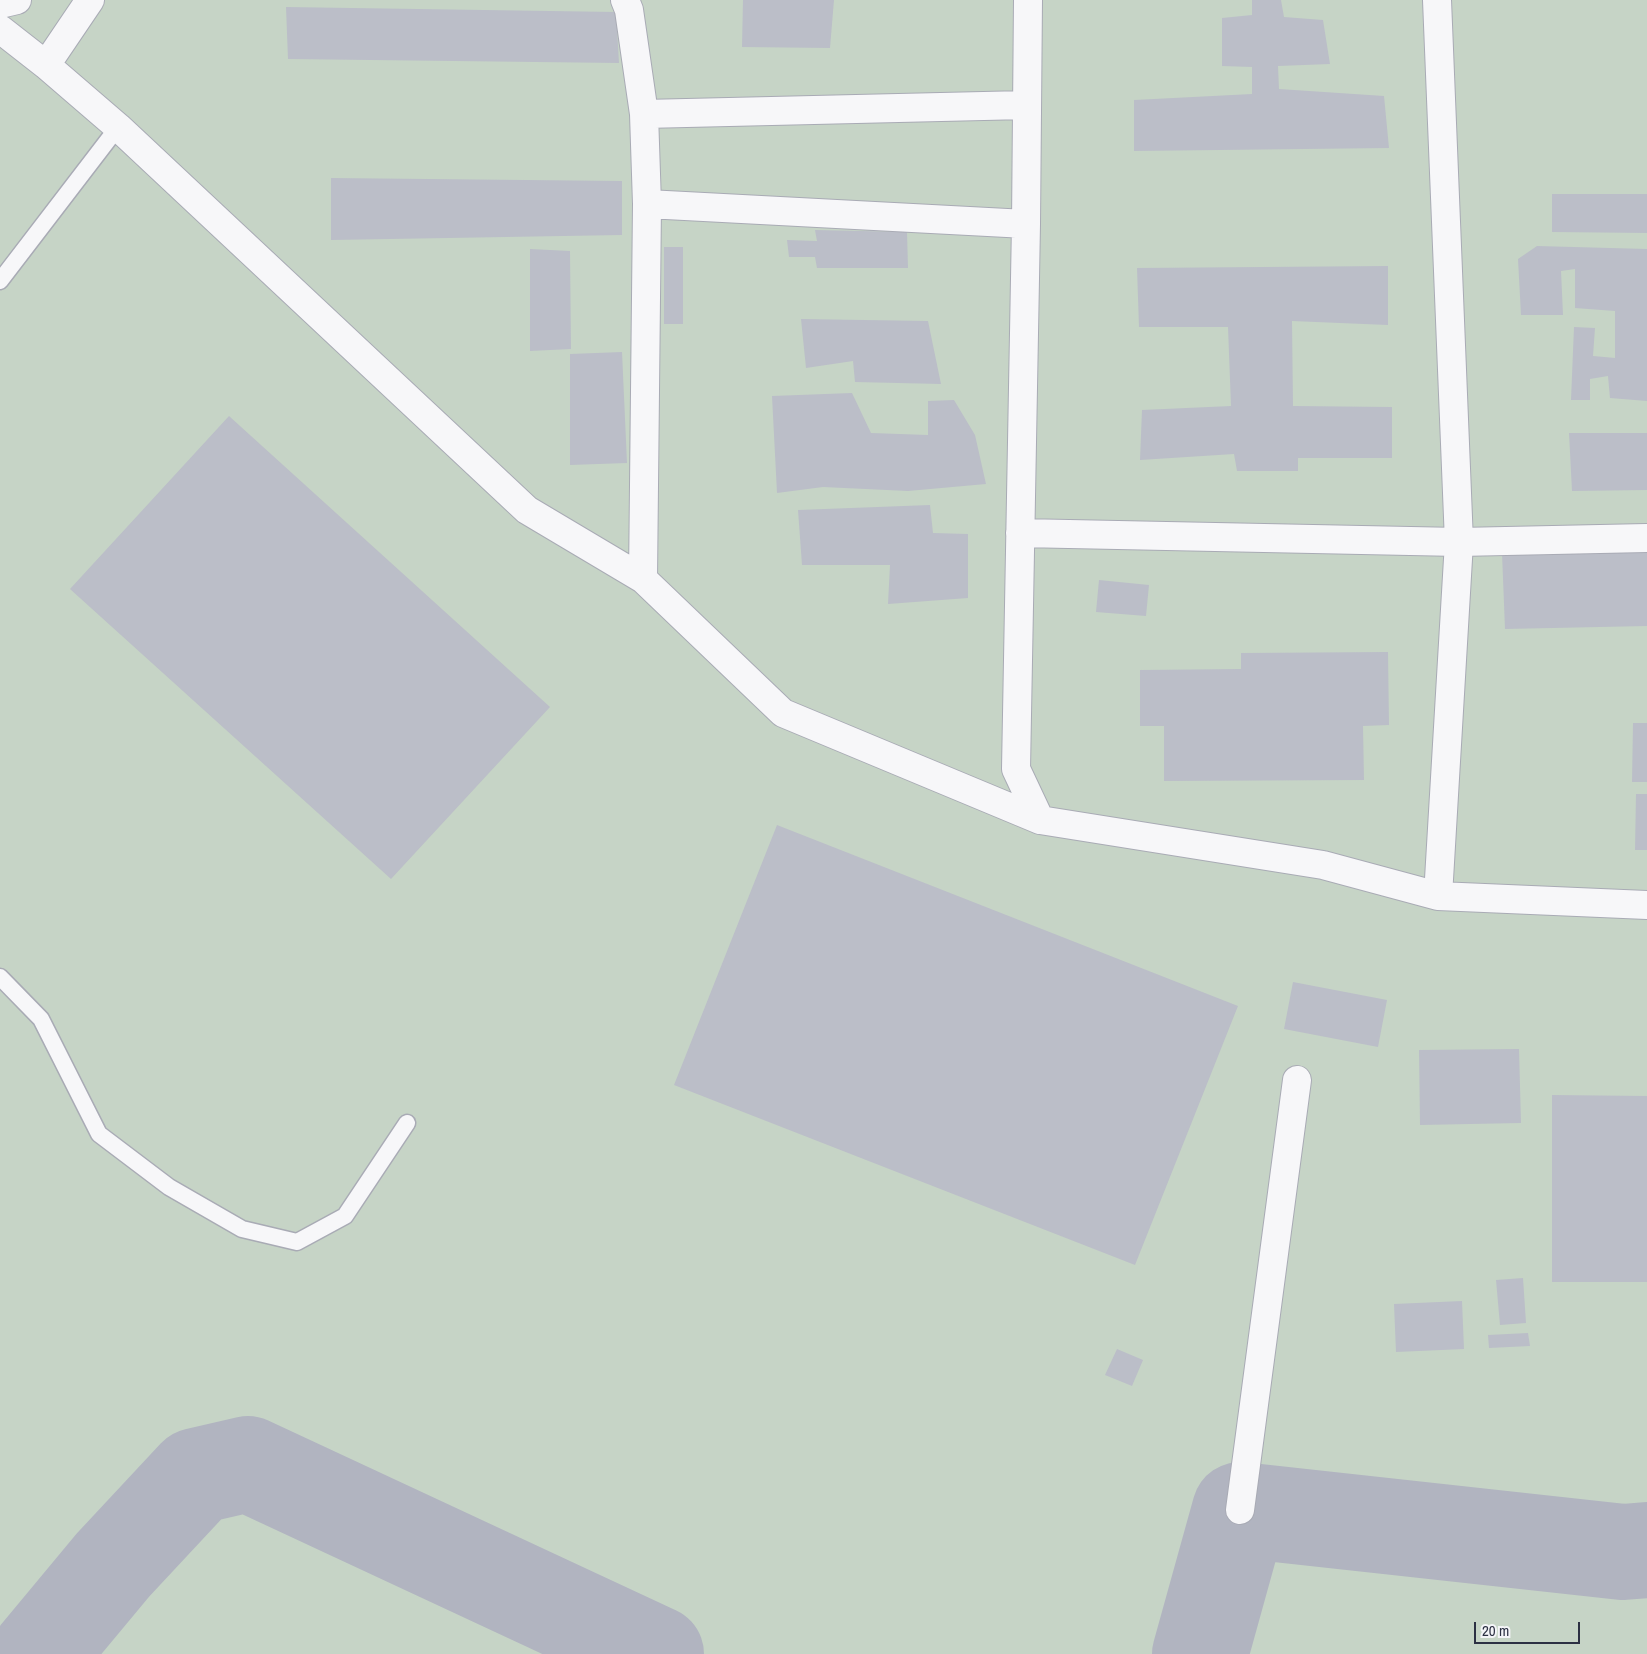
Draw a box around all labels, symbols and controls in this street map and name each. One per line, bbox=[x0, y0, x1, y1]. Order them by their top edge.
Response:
scale bar bbox=[1477, 1612, 1583, 1644]
text: 20 m bbox=[1482, 1620, 1509, 1641]

